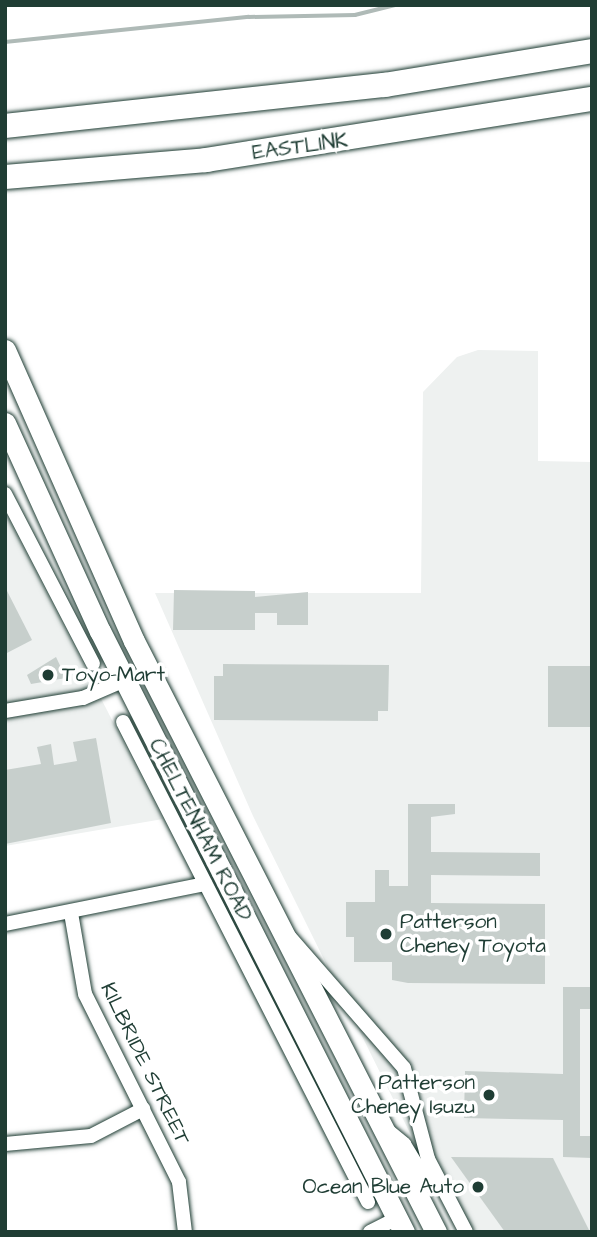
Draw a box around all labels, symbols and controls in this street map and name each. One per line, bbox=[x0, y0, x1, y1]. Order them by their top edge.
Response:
street label: EASTLINK bbox=[251, 128, 349, 166]
place label: Toyo-Mart bbox=[62, 662, 165, 688]
marker: Toyo-Mart bbox=[40, 667, 56, 683]
street label: CHELTENHAM ROAD bbox=[143, 735, 257, 925]
place label: Patterson Cheney Toyota bbox=[400, 909, 546, 959]
marker: Patterson Cheney Toyota bbox=[378, 926, 394, 942]
street label: KILBRIDE STREET bbox=[95, 979, 195, 1149]
place label: Patterson Cheney Isuzu bbox=[351, 1070, 475, 1120]
marker: Patterson Cheney Isuzu bbox=[481, 1087, 497, 1103]
place label: Ocean Blue Auto bbox=[303, 1174, 464, 1200]
marker: Ocean Blue Auto bbox=[470, 1179, 486, 1195]

